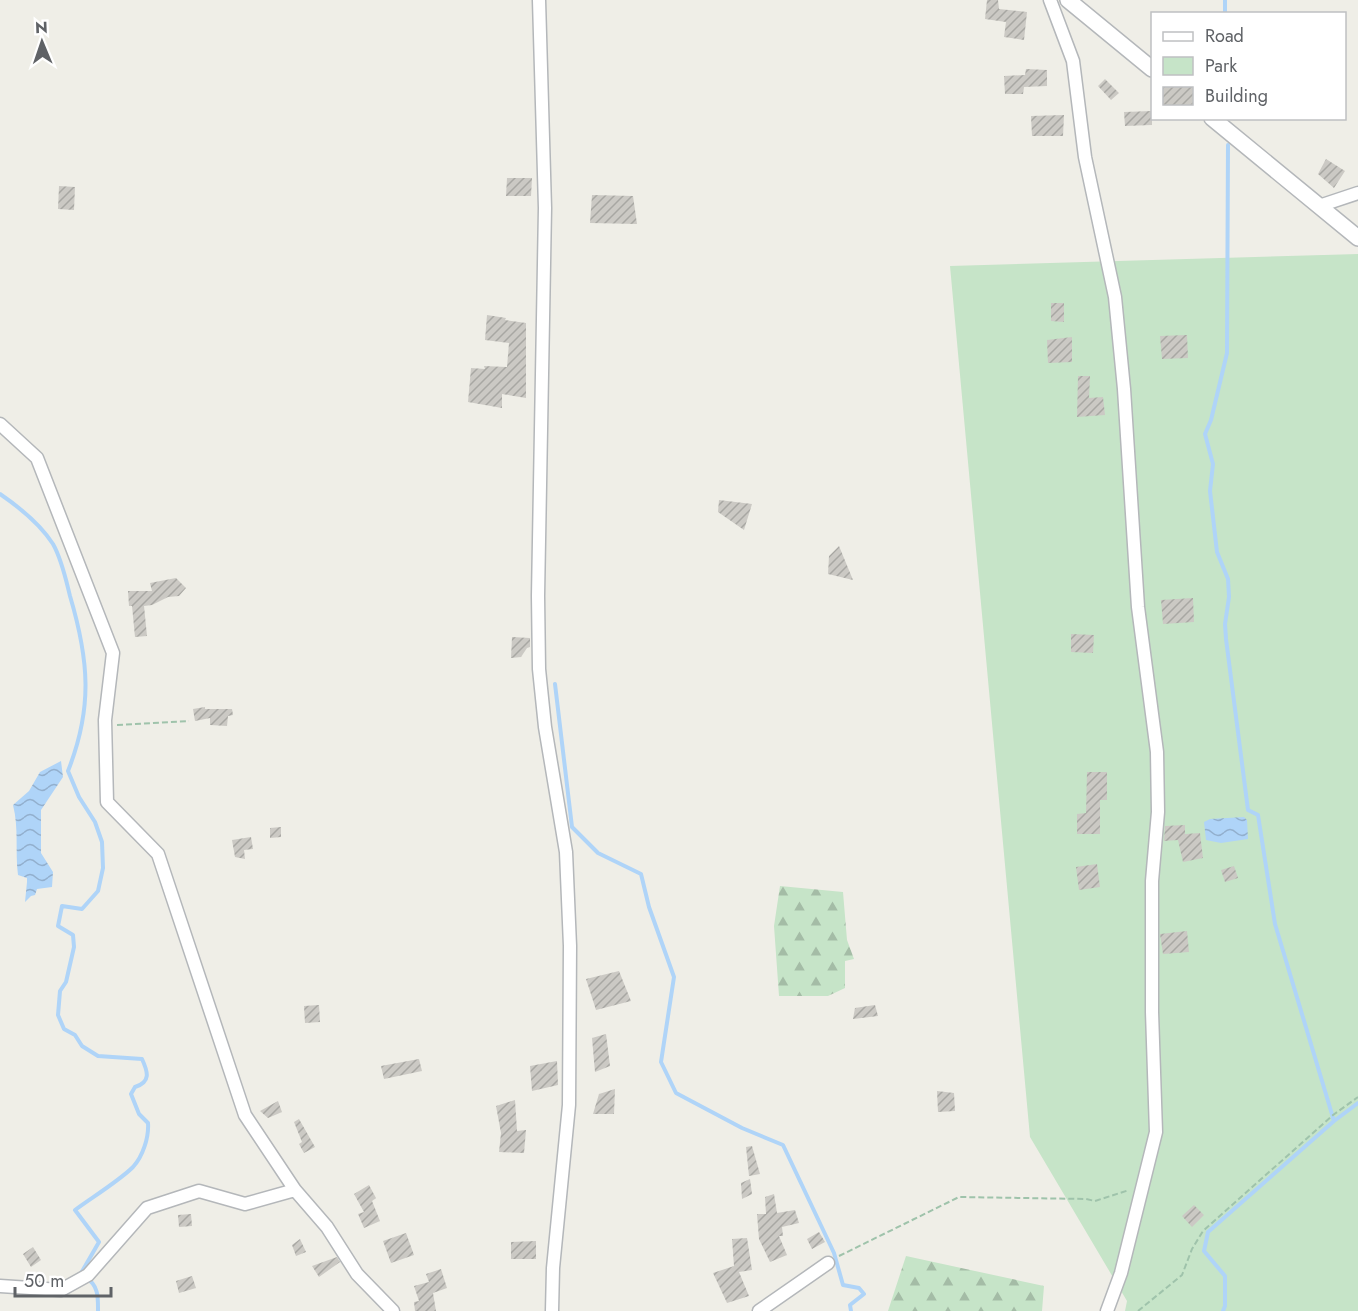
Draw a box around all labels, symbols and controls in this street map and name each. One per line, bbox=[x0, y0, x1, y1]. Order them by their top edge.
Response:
north arrow bbox=[12, 12, 72, 72]
legend bbox=[1151, 12, 1346, 120]
text: N bbox=[35, 16, 48, 39]
text: Road bbox=[1205, 23, 1244, 49]
text: Park bbox=[1205, 53, 1237, 79]
text: Building bbox=[1205, 83, 1268, 109]
scale bar bbox=[15, 1260, 111, 1298]
text: 50 m bbox=[24, 1268, 64, 1294]

